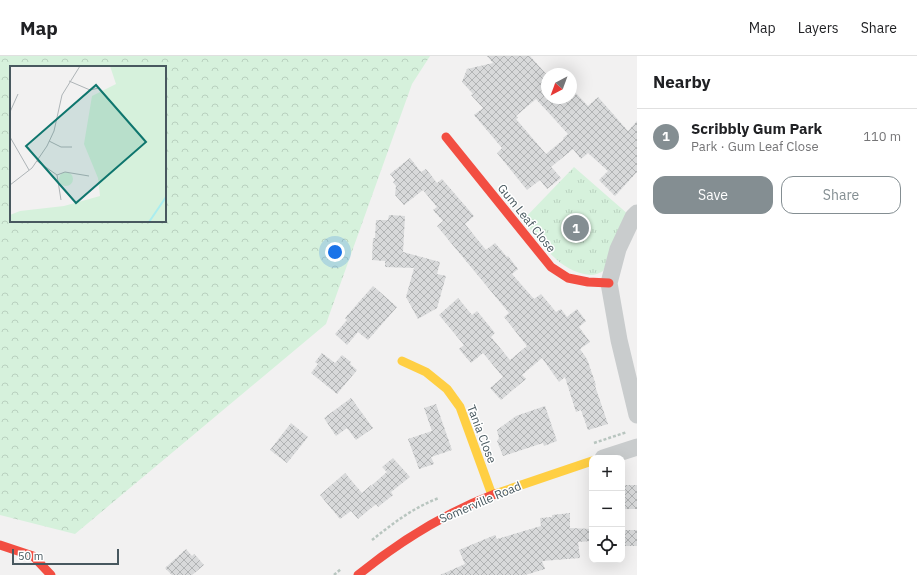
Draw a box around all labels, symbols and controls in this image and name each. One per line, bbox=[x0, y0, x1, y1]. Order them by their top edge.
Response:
text: Map bbox=[20, 16, 58, 40]
text: Map bbox=[749, 19, 776, 37]
text: Layers bbox=[798, 19, 839, 37]
text: Share bbox=[861, 19, 897, 37]
inset map bbox=[10, 66, 166, 222]
north arrow bbox=[541, 68, 577, 104]
text: Nearby bbox=[653, 71, 711, 93]
text: Scribbly Gum Park bbox=[691, 119, 822, 138]
text: 1 bbox=[662, 128, 670, 145]
text: 110 m bbox=[863, 128, 901, 145]
text: Park · Gum Leaf Close bbox=[691, 138, 819, 155]
button: Save bbox=[653, 176, 773, 214]
button: Share bbox=[781, 176, 901, 214]
street label: Gum Leaf Close bbox=[495, 181, 559, 256]
pin: 1 bbox=[563, 213, 589, 243]
your location bbox=[325, 242, 345, 262]
street label: Tania Close bbox=[464, 403, 500, 466]
map controls bbox=[589, 455, 625, 563]
button: + bbox=[589, 455, 625, 491]
street label: Somerville Road bbox=[437, 478, 523, 526]
button: − bbox=[589, 491, 625, 527]
button: locate bbox=[589, 527, 625, 563]
scale bar bbox=[12, 547, 119, 566]
text: 50 m bbox=[18, 549, 43, 563]

